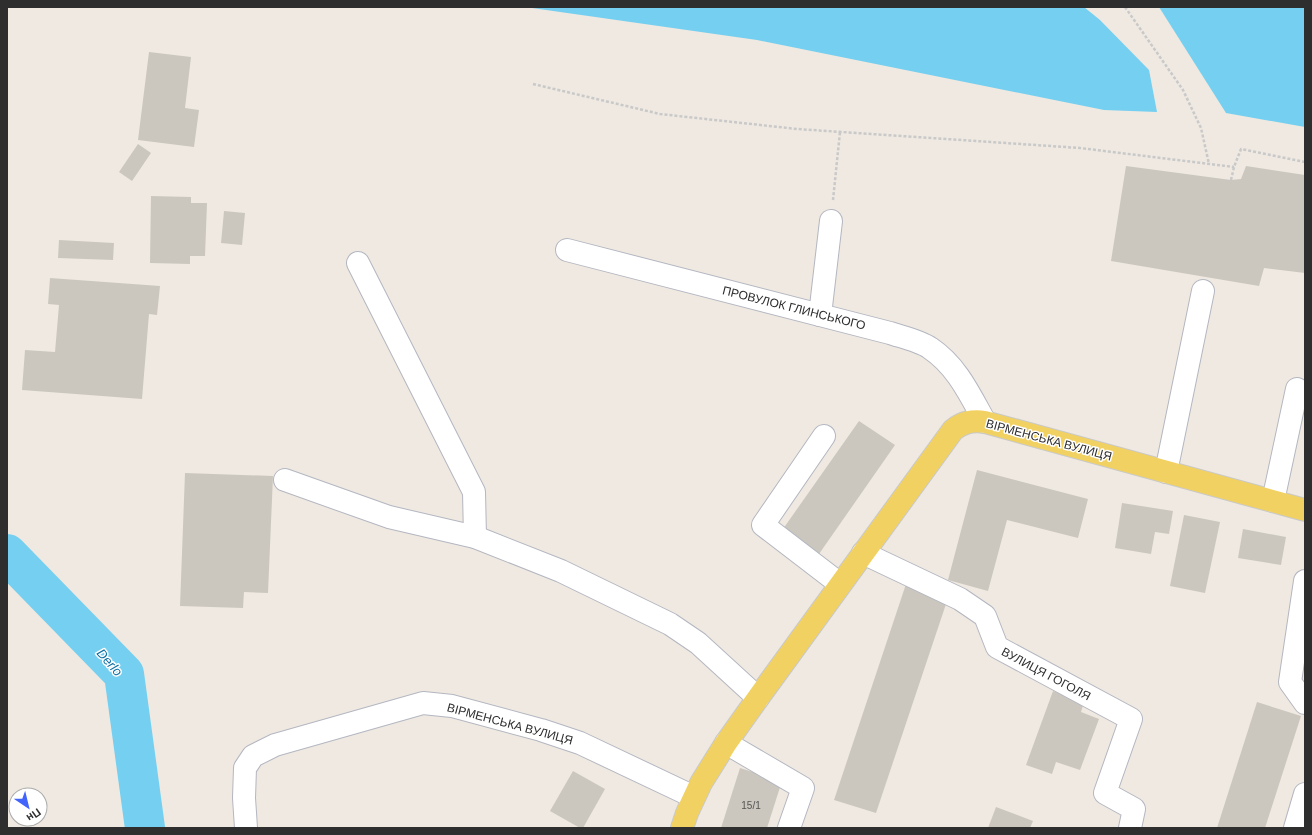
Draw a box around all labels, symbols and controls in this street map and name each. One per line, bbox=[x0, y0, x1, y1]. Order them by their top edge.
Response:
street label: ПРОВУЛОК ГЛИНСЬКОГО bbox=[721, 283, 867, 333]
street label: ВІРМЕНСЬКА ВУЛИЦЯ bbox=[985, 416, 1113, 464]
street label: ВУЛИЦЯ ГОГОЛЯ bbox=[999, 645, 1093, 703]
water label: Derlo bbox=[94, 646, 125, 679]
street label: ВІРМЕНСЬКА ВУЛИЦЯ bbox=[446, 700, 574, 748]
north arrow bbox=[8, 787, 48, 827]
house number: 15/1 bbox=[741, 800, 761, 811]
text: Пн bbox=[24, 806, 43, 824]

